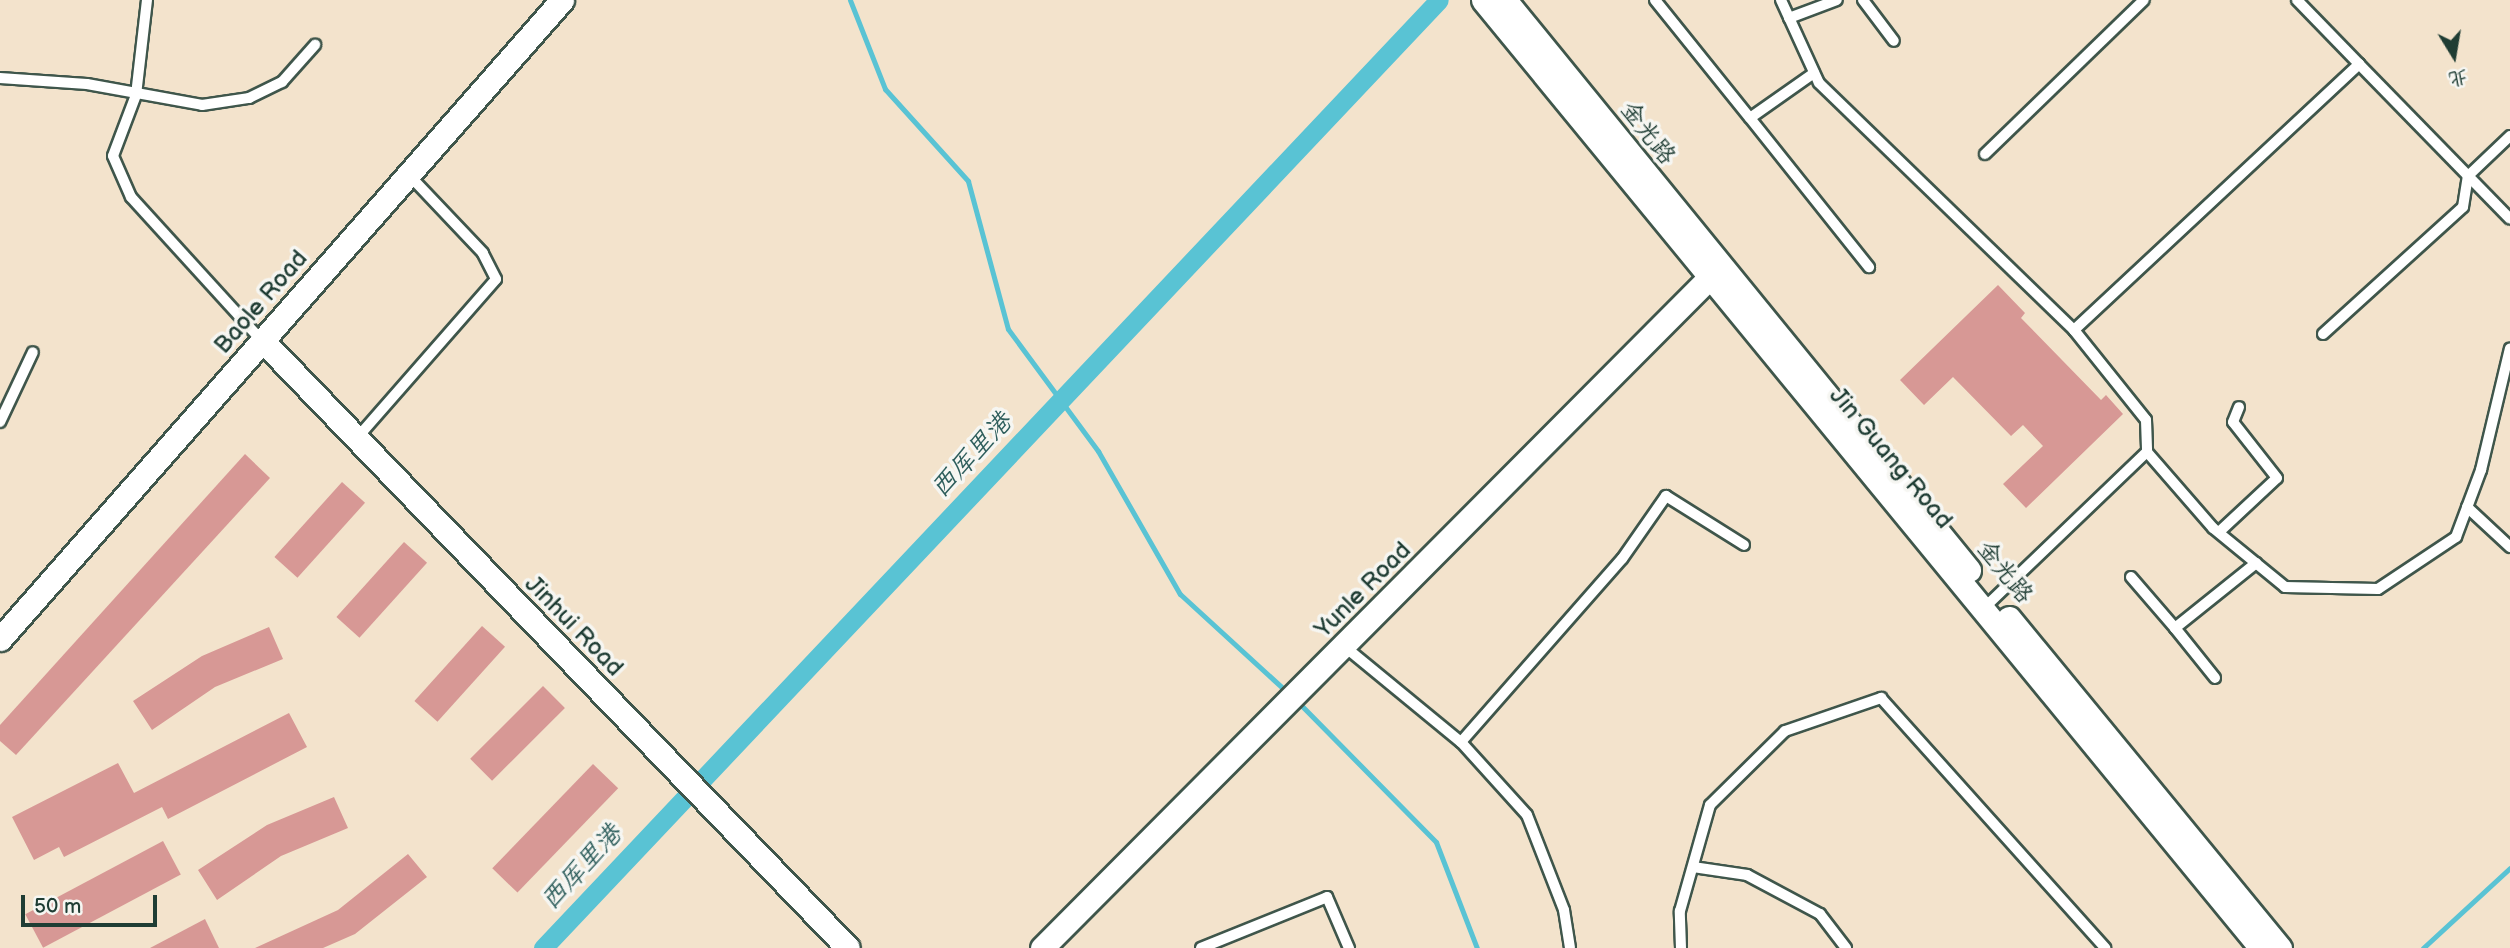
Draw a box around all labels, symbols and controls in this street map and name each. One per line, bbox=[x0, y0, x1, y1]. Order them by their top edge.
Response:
north arrow bbox=[2419, 21, 2489, 91]
text: 北 bbox=[2447, 64, 2470, 90]
street label: 金光路 bbox=[1614, 96, 1682, 170]
street label: Baole Road bbox=[208, 244, 314, 360]
street label: Jin Guang Road bbox=[1824, 382, 1958, 534]
water label: 西厍里港 bbox=[925, 407, 1019, 505]
street label: 金光路 bbox=[1971, 535, 2039, 609]
street label: Yunle Road bbox=[1309, 536, 1417, 644]
street label: Jinhui Road bbox=[519, 570, 629, 682]
water label: 西厍里港 bbox=[535, 819, 629, 917]
scale bar bbox=[24, 881, 161, 925]
text: 50 m bbox=[34, 894, 81, 919]

